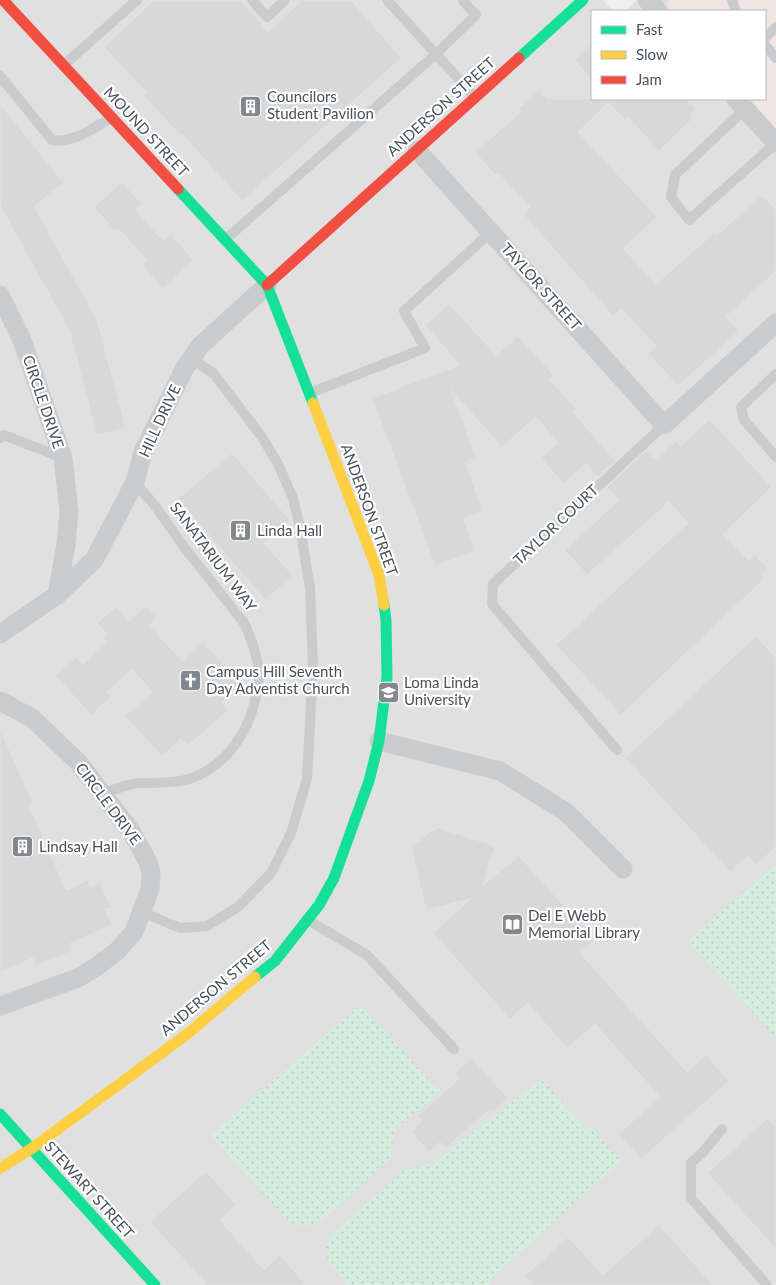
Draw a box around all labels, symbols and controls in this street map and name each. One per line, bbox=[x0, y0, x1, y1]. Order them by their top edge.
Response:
legend bbox=[591, 10, 766, 100]
text: Fast bbox=[636, 20, 663, 38]
text: Slow bbox=[636, 45, 668, 63]
street label: ANDERSON STREET bbox=[383, 53, 498, 159]
text: Jam bbox=[636, 70, 662, 88]
street label: MOUND STREET bbox=[101, 83, 193, 180]
place label: Councilors Student Pavilion bbox=[267, 87, 374, 122]
building icon: Councilors Student Pavilion bbox=[239, 94, 263, 118]
street label: TAYLOR STREET bbox=[498, 239, 586, 334]
street label: CIRCLE DRIVE bbox=[20, 353, 68, 451]
street label: HILL DRIVE bbox=[134, 381, 184, 460]
street label: ANDERSON STREET bbox=[338, 441, 402, 578]
street label: TAYLOR COURT bbox=[509, 480, 602, 568]
street label: SANATARIUM WAY bbox=[167, 498, 261, 615]
building icon: Linda Hall bbox=[229, 519, 253, 543]
place label: Linda Hall bbox=[257, 521, 322, 539]
place label: Campus Hill Seventh Day Adventist Church bbox=[206, 662, 350, 697]
church icon: Campus Hill Seventh Day Adventist Church bbox=[178, 669, 202, 693]
place label: Loma Linda University bbox=[404, 673, 479, 708]
school or university icon: Loma Linda University bbox=[376, 680, 400, 704]
street label: CIRCLE DRIVE bbox=[72, 759, 145, 848]
building icon: Lindsay Hall bbox=[11, 835, 35, 859]
place label: Lindsay Hall bbox=[39, 837, 118, 855]
place label: Del E Webb Memorial Library bbox=[528, 906, 640, 941]
library icon: Del E Webb Memorial Library bbox=[500, 913, 524, 937]
street label: ANDERSON STREET bbox=[156, 936, 275, 1039]
street label: STEWART STREET bbox=[41, 1137, 138, 1242]

